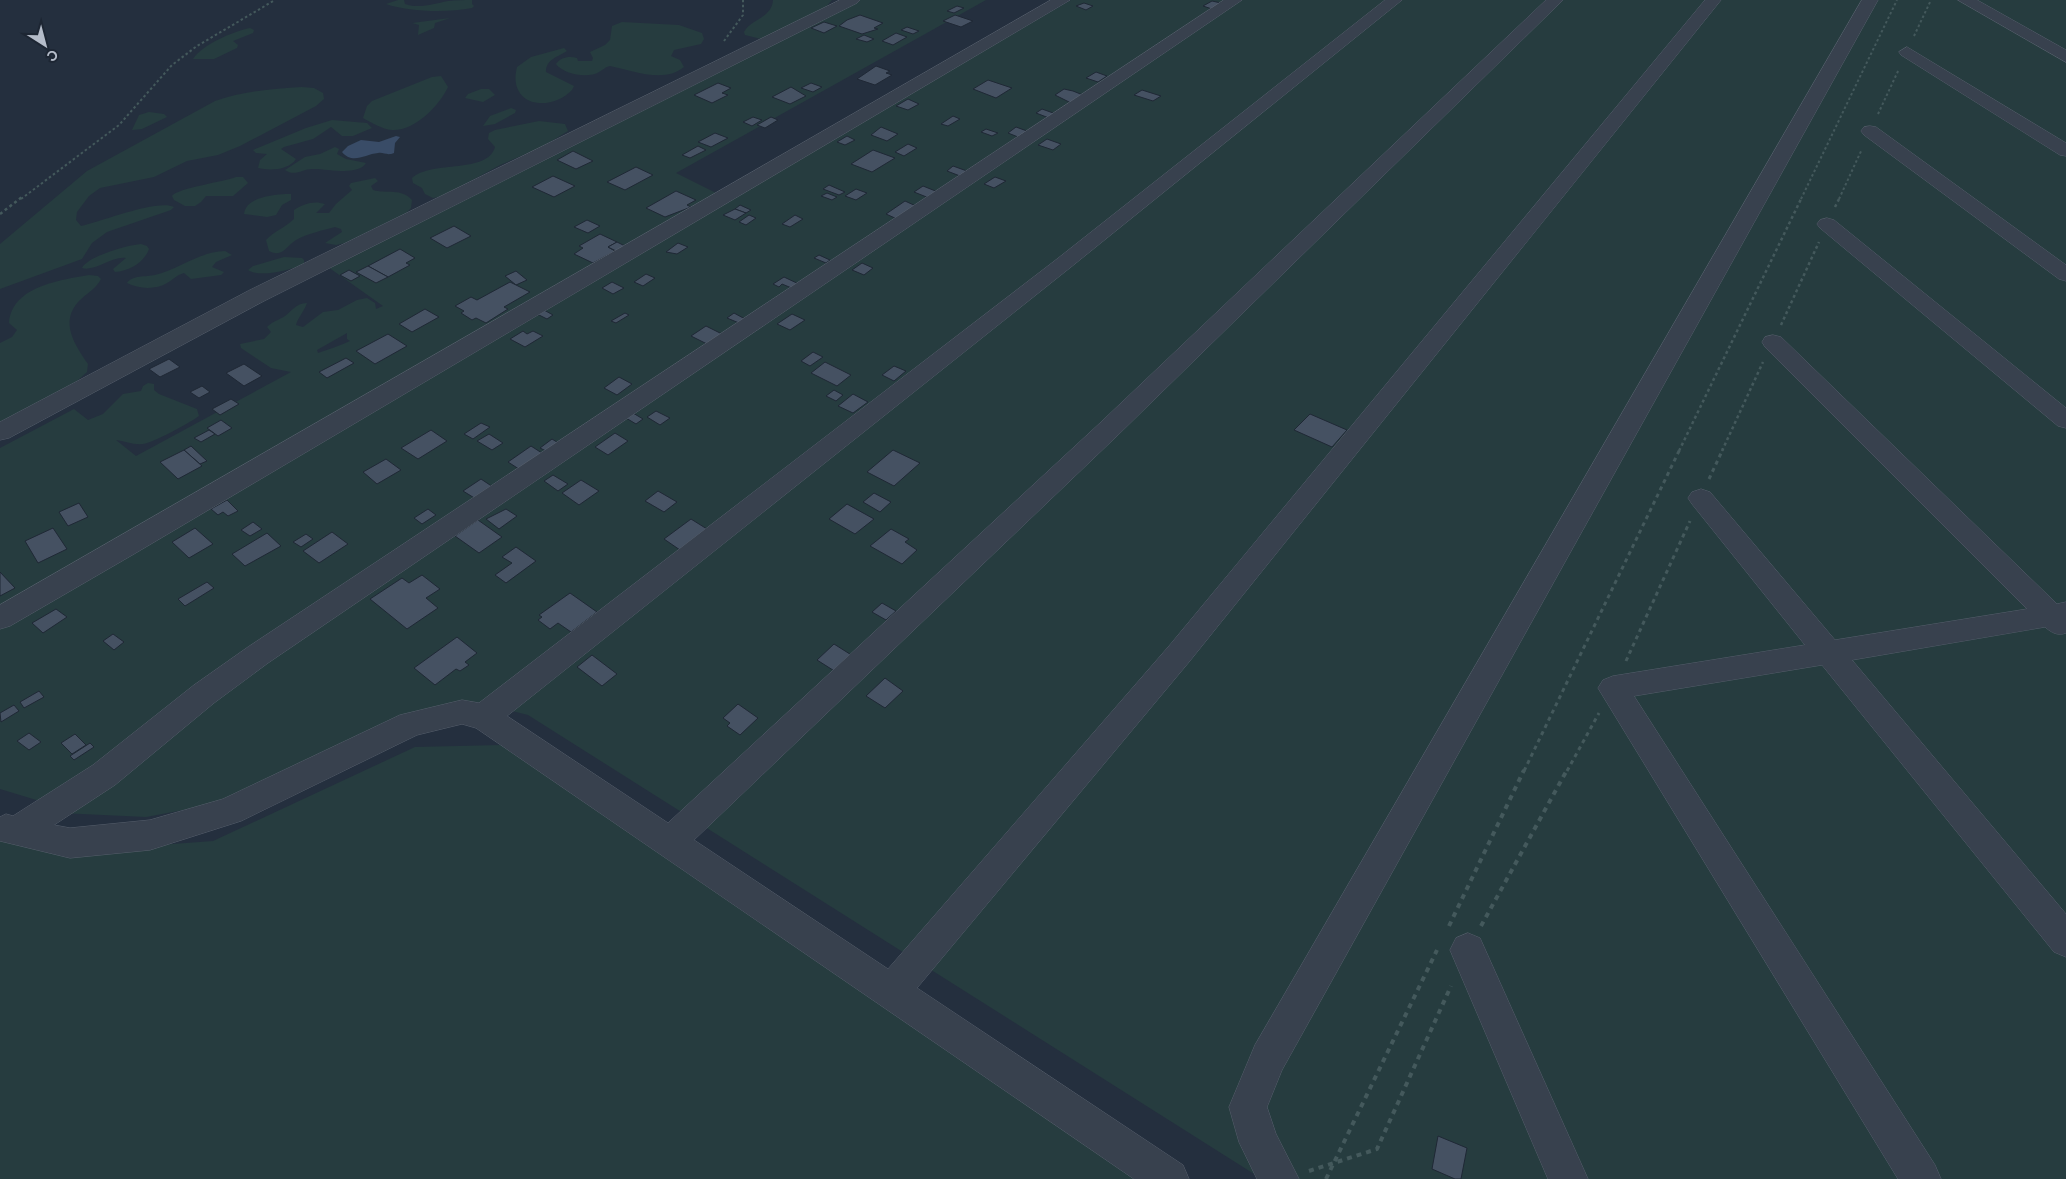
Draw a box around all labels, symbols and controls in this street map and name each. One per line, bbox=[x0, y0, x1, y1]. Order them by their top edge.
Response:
north arrow bbox=[20, 20, 70, 70]
text: С bbox=[44, 46, 61, 65]

